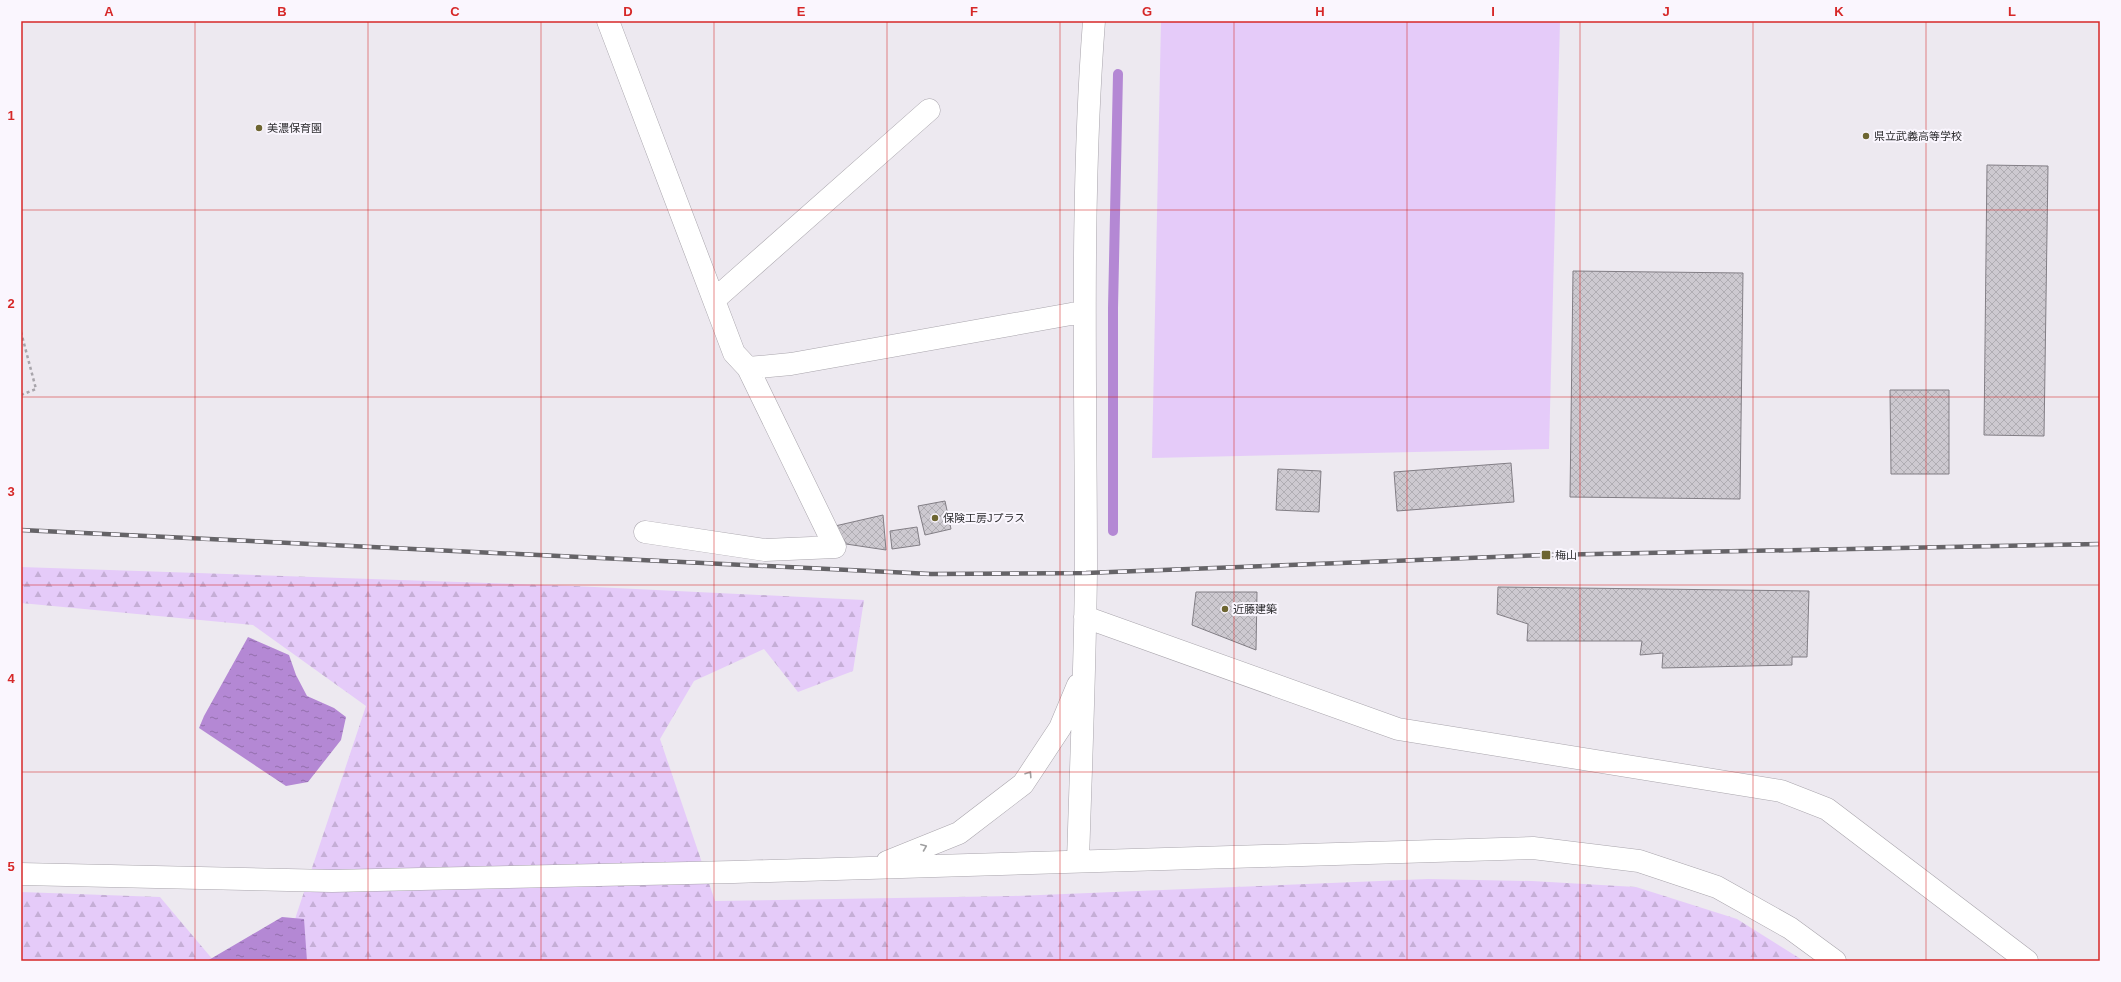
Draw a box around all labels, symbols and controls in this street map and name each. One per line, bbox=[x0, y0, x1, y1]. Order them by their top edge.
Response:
text: A bbox=[104, 4, 114, 19]
text: B bbox=[277, 4, 287, 19]
text: C bbox=[450, 4, 460, 19]
text: D bbox=[623, 4, 633, 19]
text: E bbox=[797, 4, 806, 19]
text: F bbox=[970, 4, 978, 19]
text: G bbox=[1142, 4, 1152, 19]
text: H bbox=[1315, 4, 1325, 19]
text: I bbox=[1491, 4, 1495, 19]
text: J bbox=[1662, 4, 1670, 19]
text: K bbox=[1834, 4, 1844, 19]
text: L bbox=[2008, 4, 2016, 19]
text: 1 bbox=[7, 108, 15, 123]
place label: 美濃保育園 bbox=[267, 122, 322, 134]
marker: 美濃保育園 bbox=[254, 123, 264, 133]
place label: 県立武義高等学校 bbox=[1874, 130, 1962, 142]
marker: 県立武義高等学校 bbox=[1861, 131, 1871, 141]
text: 2 bbox=[7, 296, 15, 311]
text: 3 bbox=[7, 484, 15, 499]
place label: 保険工房Jプラス bbox=[943, 512, 1025, 524]
marker: 保険工房Jプラス bbox=[930, 513, 940, 523]
marker: 梅山 bbox=[1540, 549, 1552, 561]
place label: 梅山 bbox=[1555, 549, 1577, 561]
place label: 近藤建築 bbox=[1233, 603, 1277, 615]
marker: 近藤建築 bbox=[1220, 604, 1230, 614]
text: 4 bbox=[7, 671, 15, 686]
one-way arrow bbox=[1025, 771, 1032, 778]
one-way arrow bbox=[921, 844, 928, 852]
text: 5 bbox=[7, 859, 15, 874]

